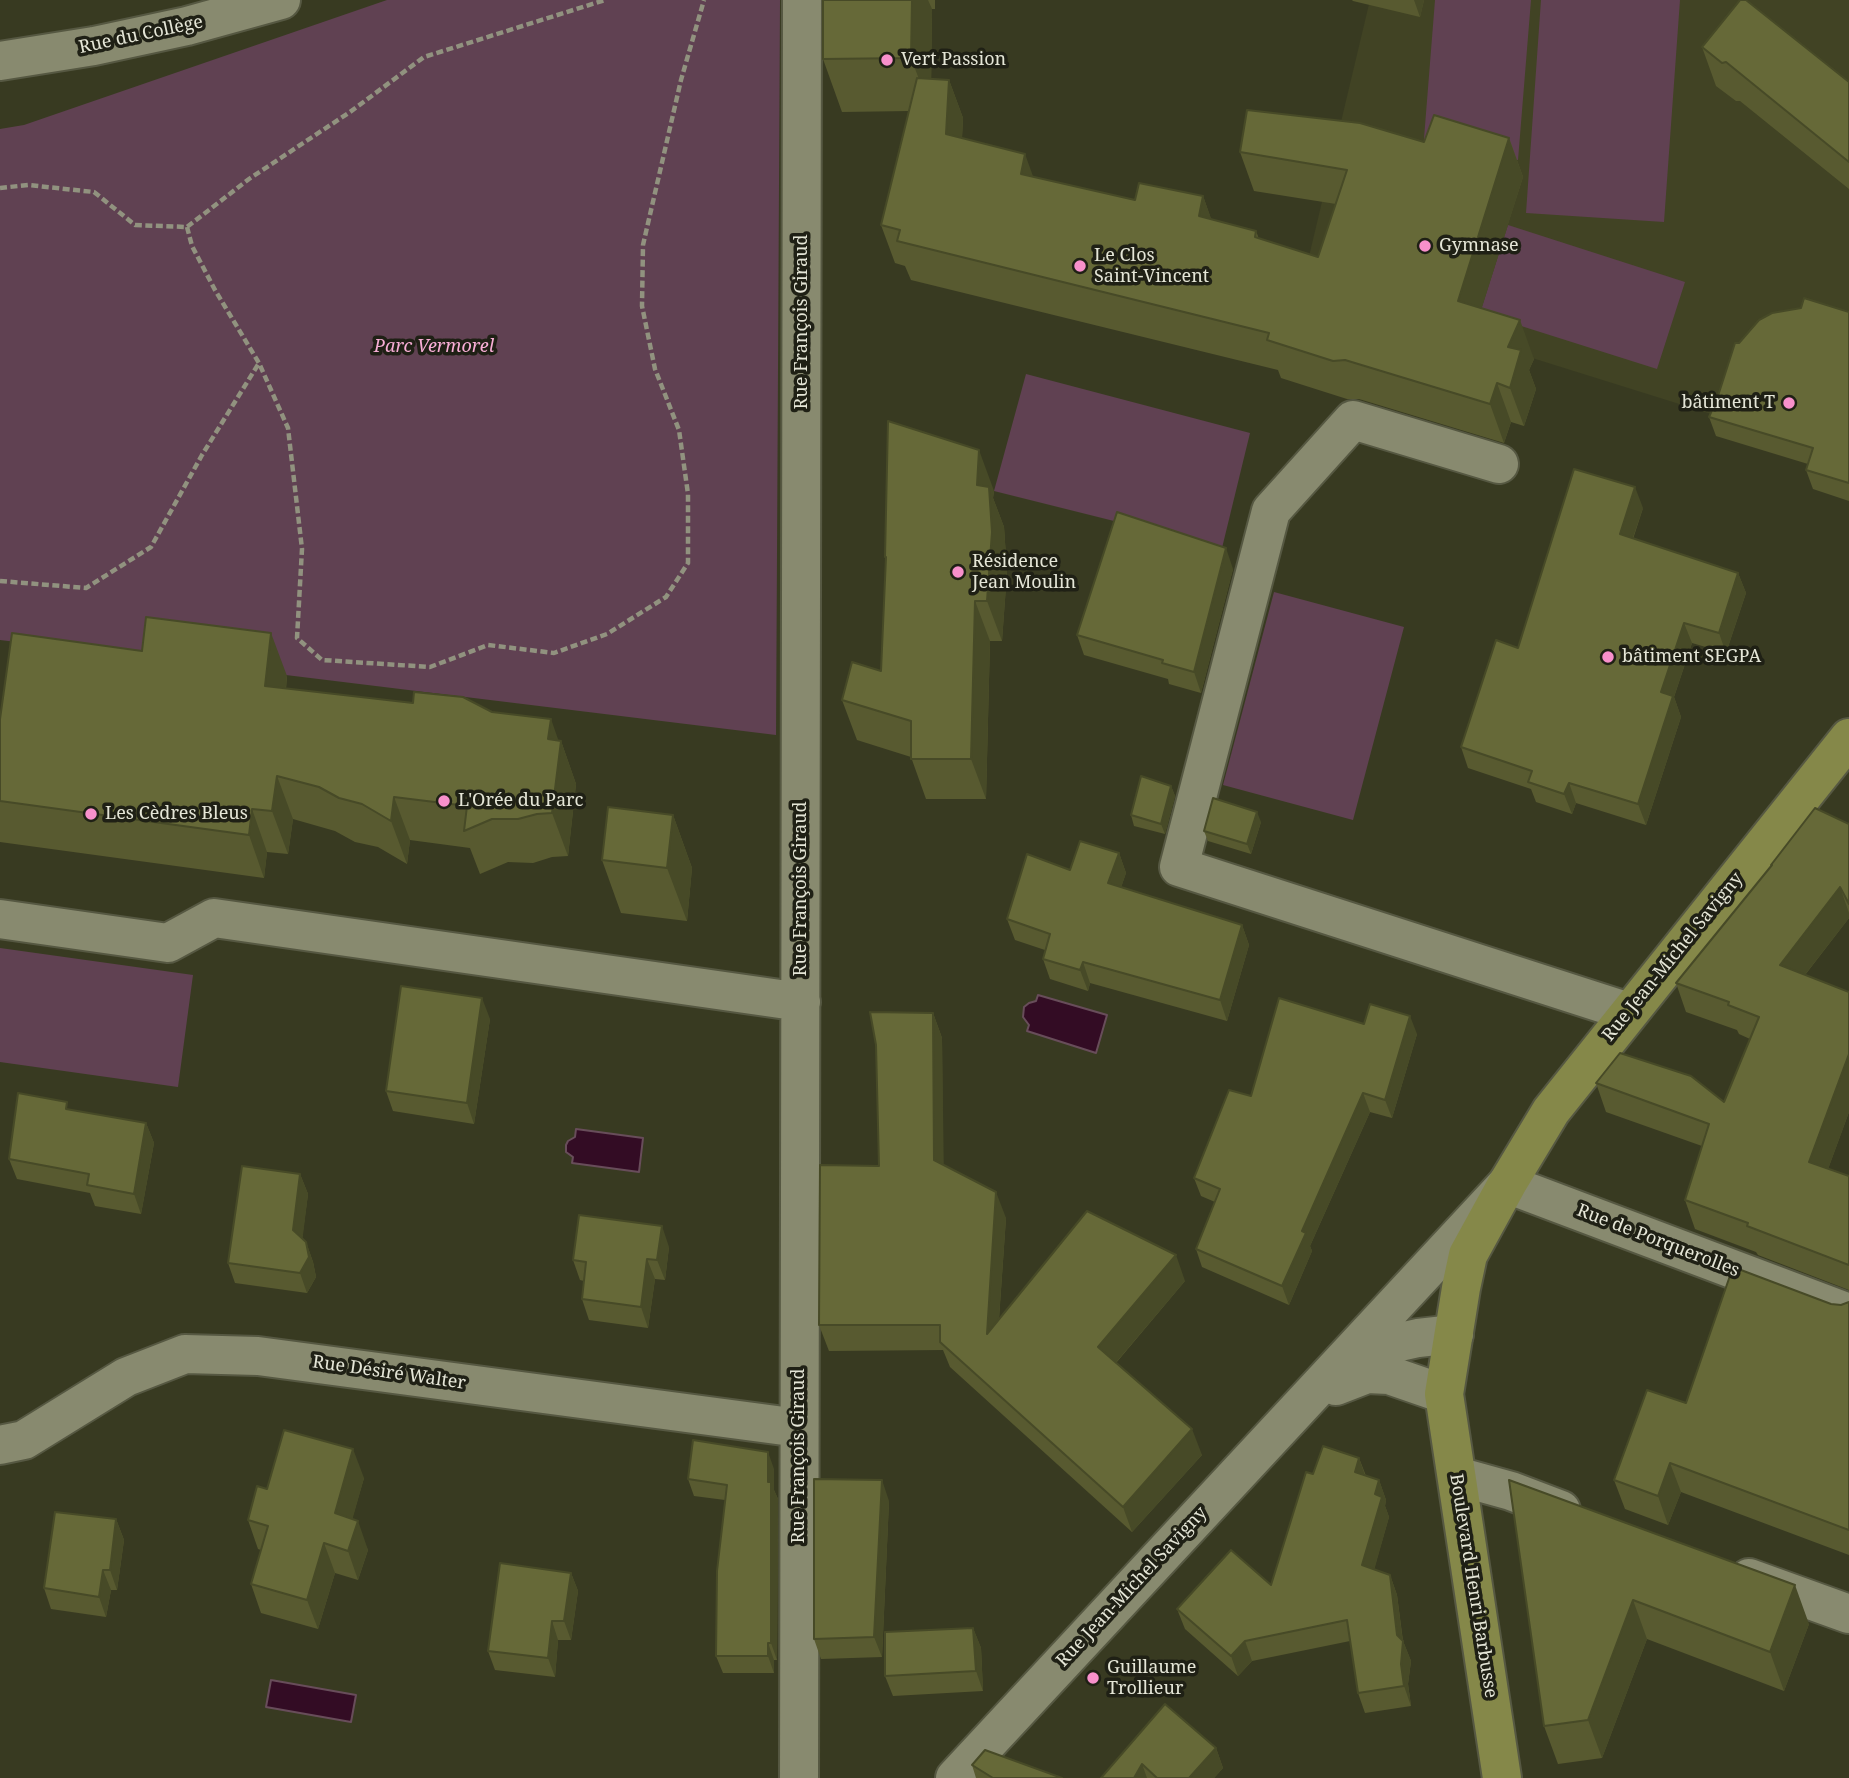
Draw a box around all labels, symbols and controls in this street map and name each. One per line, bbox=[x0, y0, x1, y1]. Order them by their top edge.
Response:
street label: Rue du Collège bbox=[77, 11, 205, 59]
place label: Vert Passion bbox=[901, 49, 1006, 71]
marker: Vert Passion bbox=[879, 52, 895, 68]
street label: Rue François Giraud bbox=[791, 234, 813, 410]
place label: Gymnase bbox=[1439, 235, 1519, 257]
marker: Gymnase bbox=[1417, 238, 1433, 254]
place label: Le Clos Saint-Vincent bbox=[1094, 245, 1209, 288]
marker: Le Clos Saint-Vincent bbox=[1072, 258, 1088, 274]
park label: Parc Vermorel bbox=[374, 336, 494, 358]
place label: bâtiment T bbox=[1681, 392, 1775, 414]
marker: bâtiment T bbox=[1781, 395, 1797, 411]
place label: Résidence Jean Moulin bbox=[972, 551, 1076, 594]
marker: Résidence Jean Moulin bbox=[950, 564, 966, 580]
place label: bâtiment SEGPA bbox=[1622, 646, 1761, 668]
marker: bâtiment SEGPA bbox=[1600, 649, 1616, 665]
place label: L'Orée du Parc bbox=[458, 790, 583, 812]
marker: L'Orée du Parc bbox=[436, 793, 452, 809]
street label: Rue François Giraud bbox=[790, 801, 812, 977]
place label: Les Cèdres Bleus bbox=[105, 803, 248, 825]
marker: Les Cèdres Bleus bbox=[83, 806, 99, 822]
street label: Rue Jean-Michel Savigny bbox=[1598, 868, 1748, 1046]
street label: Rue de Porquerolles bbox=[1574, 1200, 1742, 1282]
street label: Rue Désiré Walter bbox=[311, 1352, 467, 1394]
street label: Rue François Giraud bbox=[788, 1368, 810, 1544]
street label: Boulevard Henri Barbusse bbox=[1445, 1472, 1501, 1700]
street label: Rue Jean-Michel Savigny bbox=[1052, 1502, 1212, 1672]
place label: Guillaume Trollieur bbox=[1107, 1657, 1196, 1700]
marker: Guillaume Trollieur bbox=[1085, 1670, 1101, 1686]

